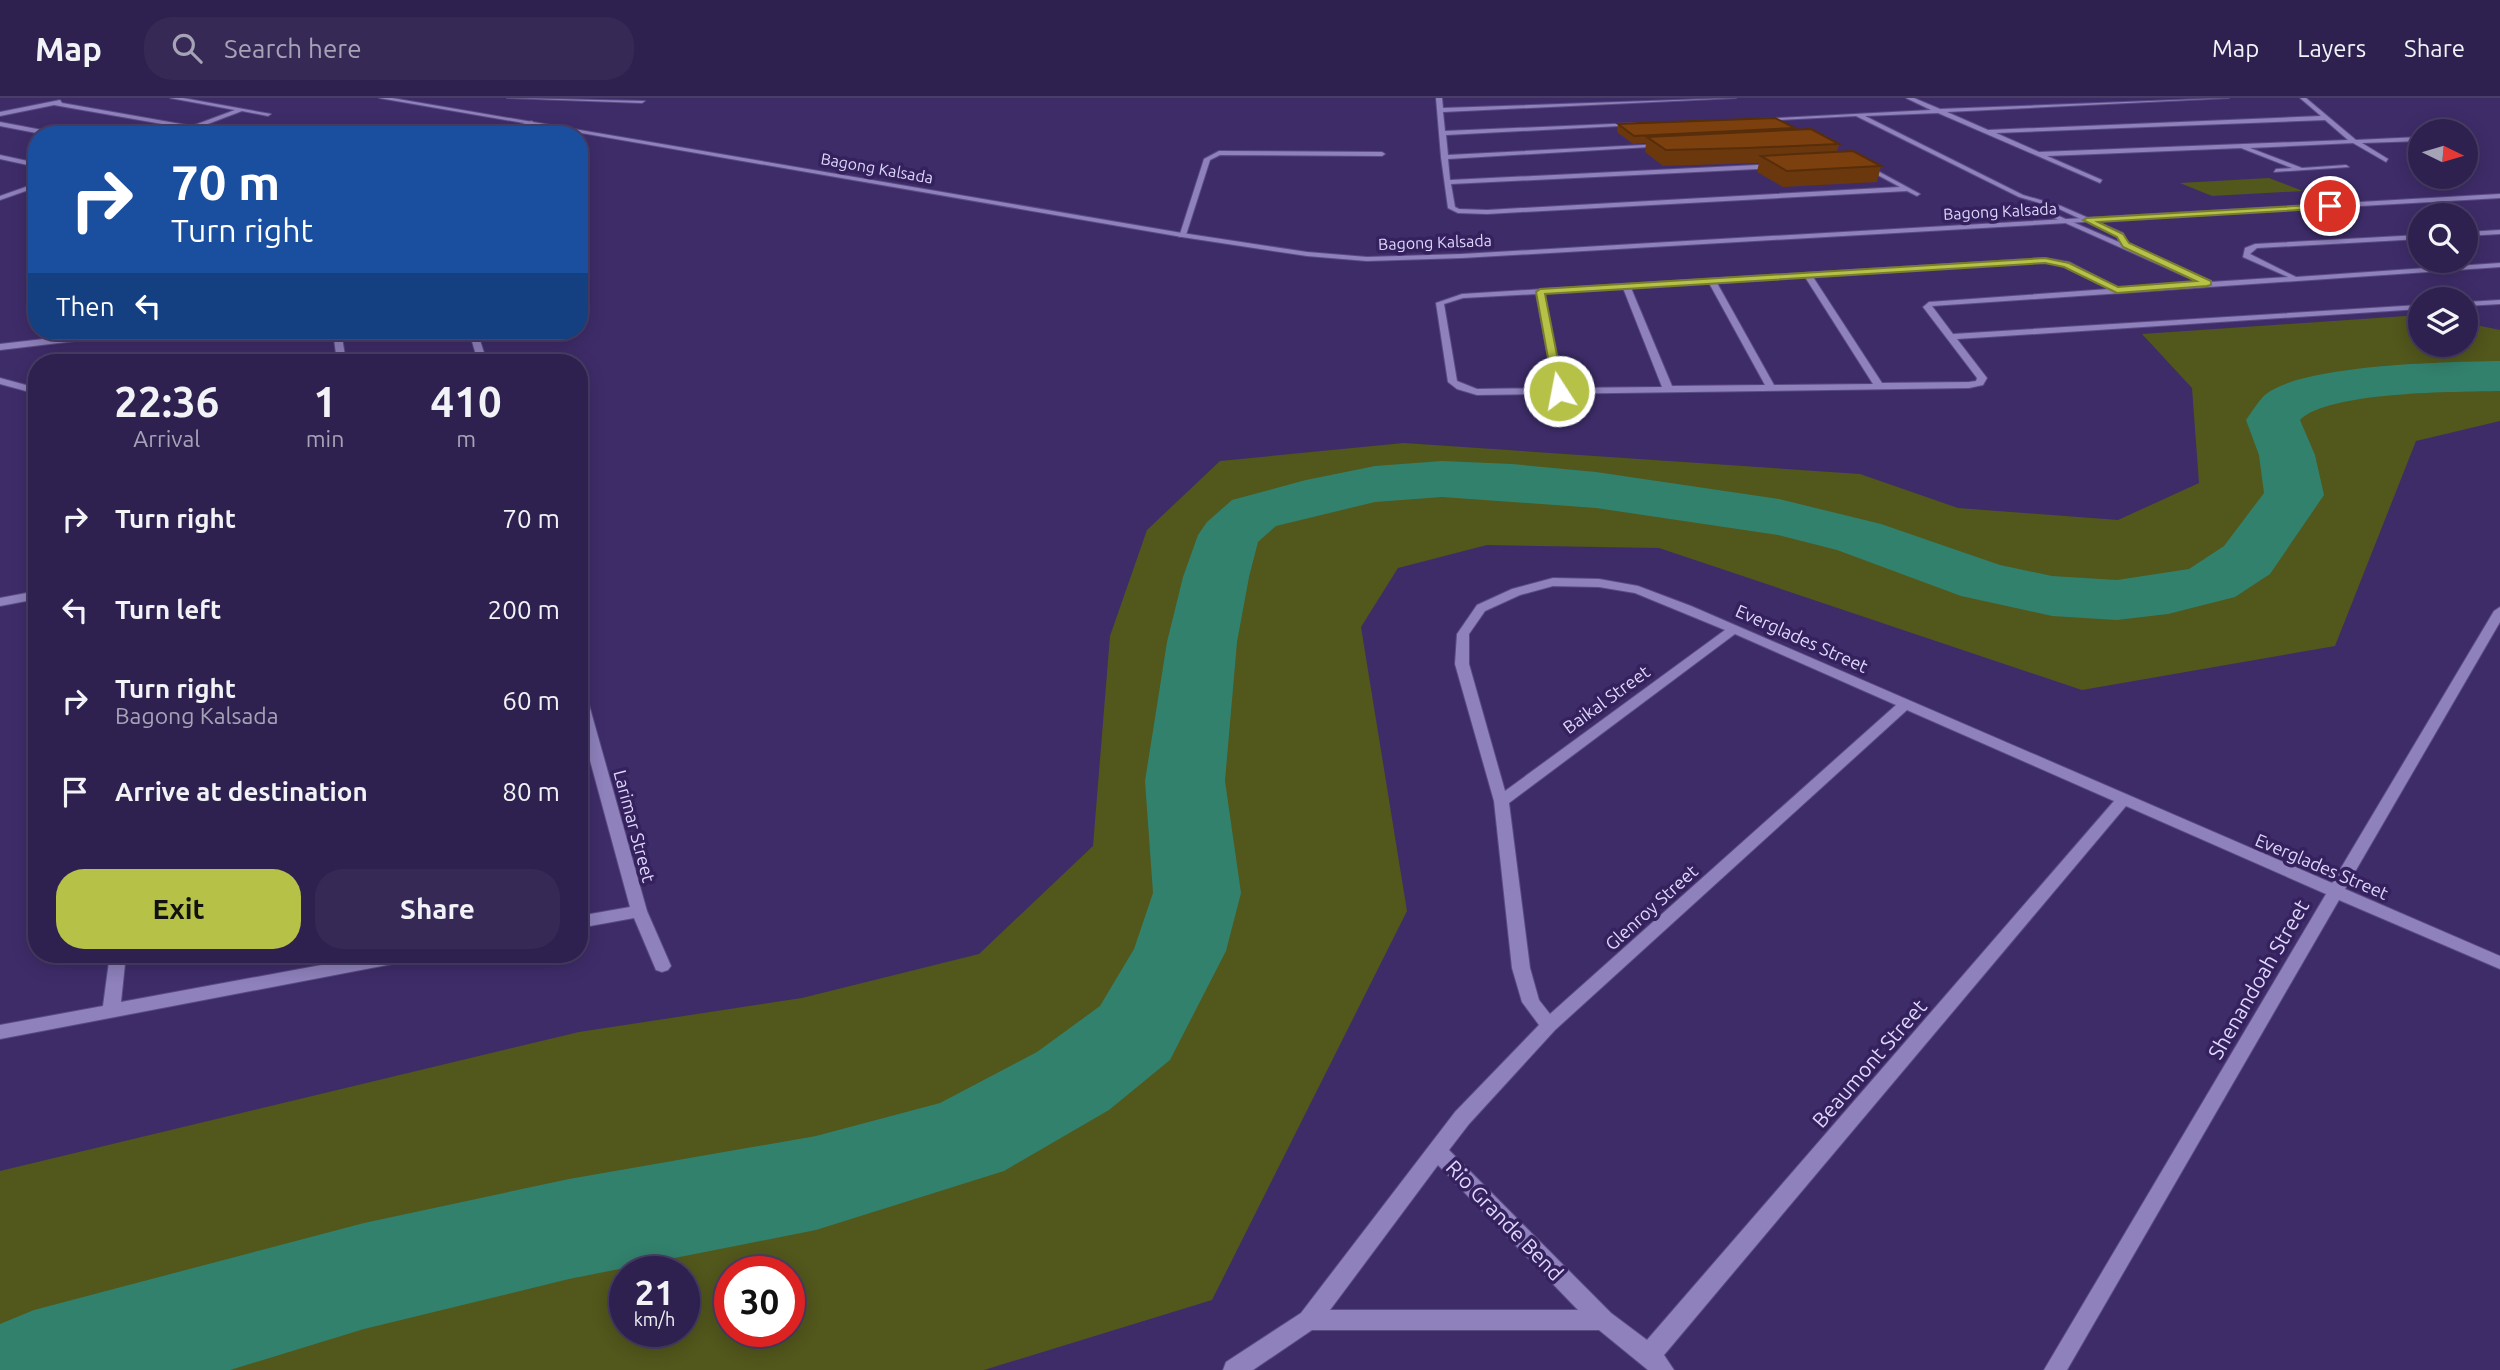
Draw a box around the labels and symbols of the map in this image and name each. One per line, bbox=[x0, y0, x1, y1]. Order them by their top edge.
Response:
north arrow bbox=[2408, 119, 2478, 189]
street label: Bagong Kalsada bbox=[819, 149, 935, 187]
pin bbox=[2300, 176, 2360, 236]
street label: Bagong Kalsada bbox=[1943, 199, 2057, 223]
street label: Bagong Kalsada bbox=[1378, 231, 1492, 253]
position arrow bbox=[1522, 354, 1596, 428]
street label: Everglades Street bbox=[1733, 600, 1871, 676]
street label: Baikal Street bbox=[1559, 661, 1653, 737]
street label: Larimar Street bbox=[610, 768, 660, 884]
street label: Everglades Street bbox=[2253, 829, 2391, 903]
street label: Glenroy Street bbox=[1601, 860, 1701, 954]
street label: Shenandoah Street bbox=[2203, 895, 2313, 1063]
street label: Beaumont Street bbox=[1807, 994, 1931, 1132]
street label: Rio Grande Bend bbox=[1442, 1155, 1568, 1285]
speed limit sign: 30 bbox=[714, 1256, 805, 1347]

